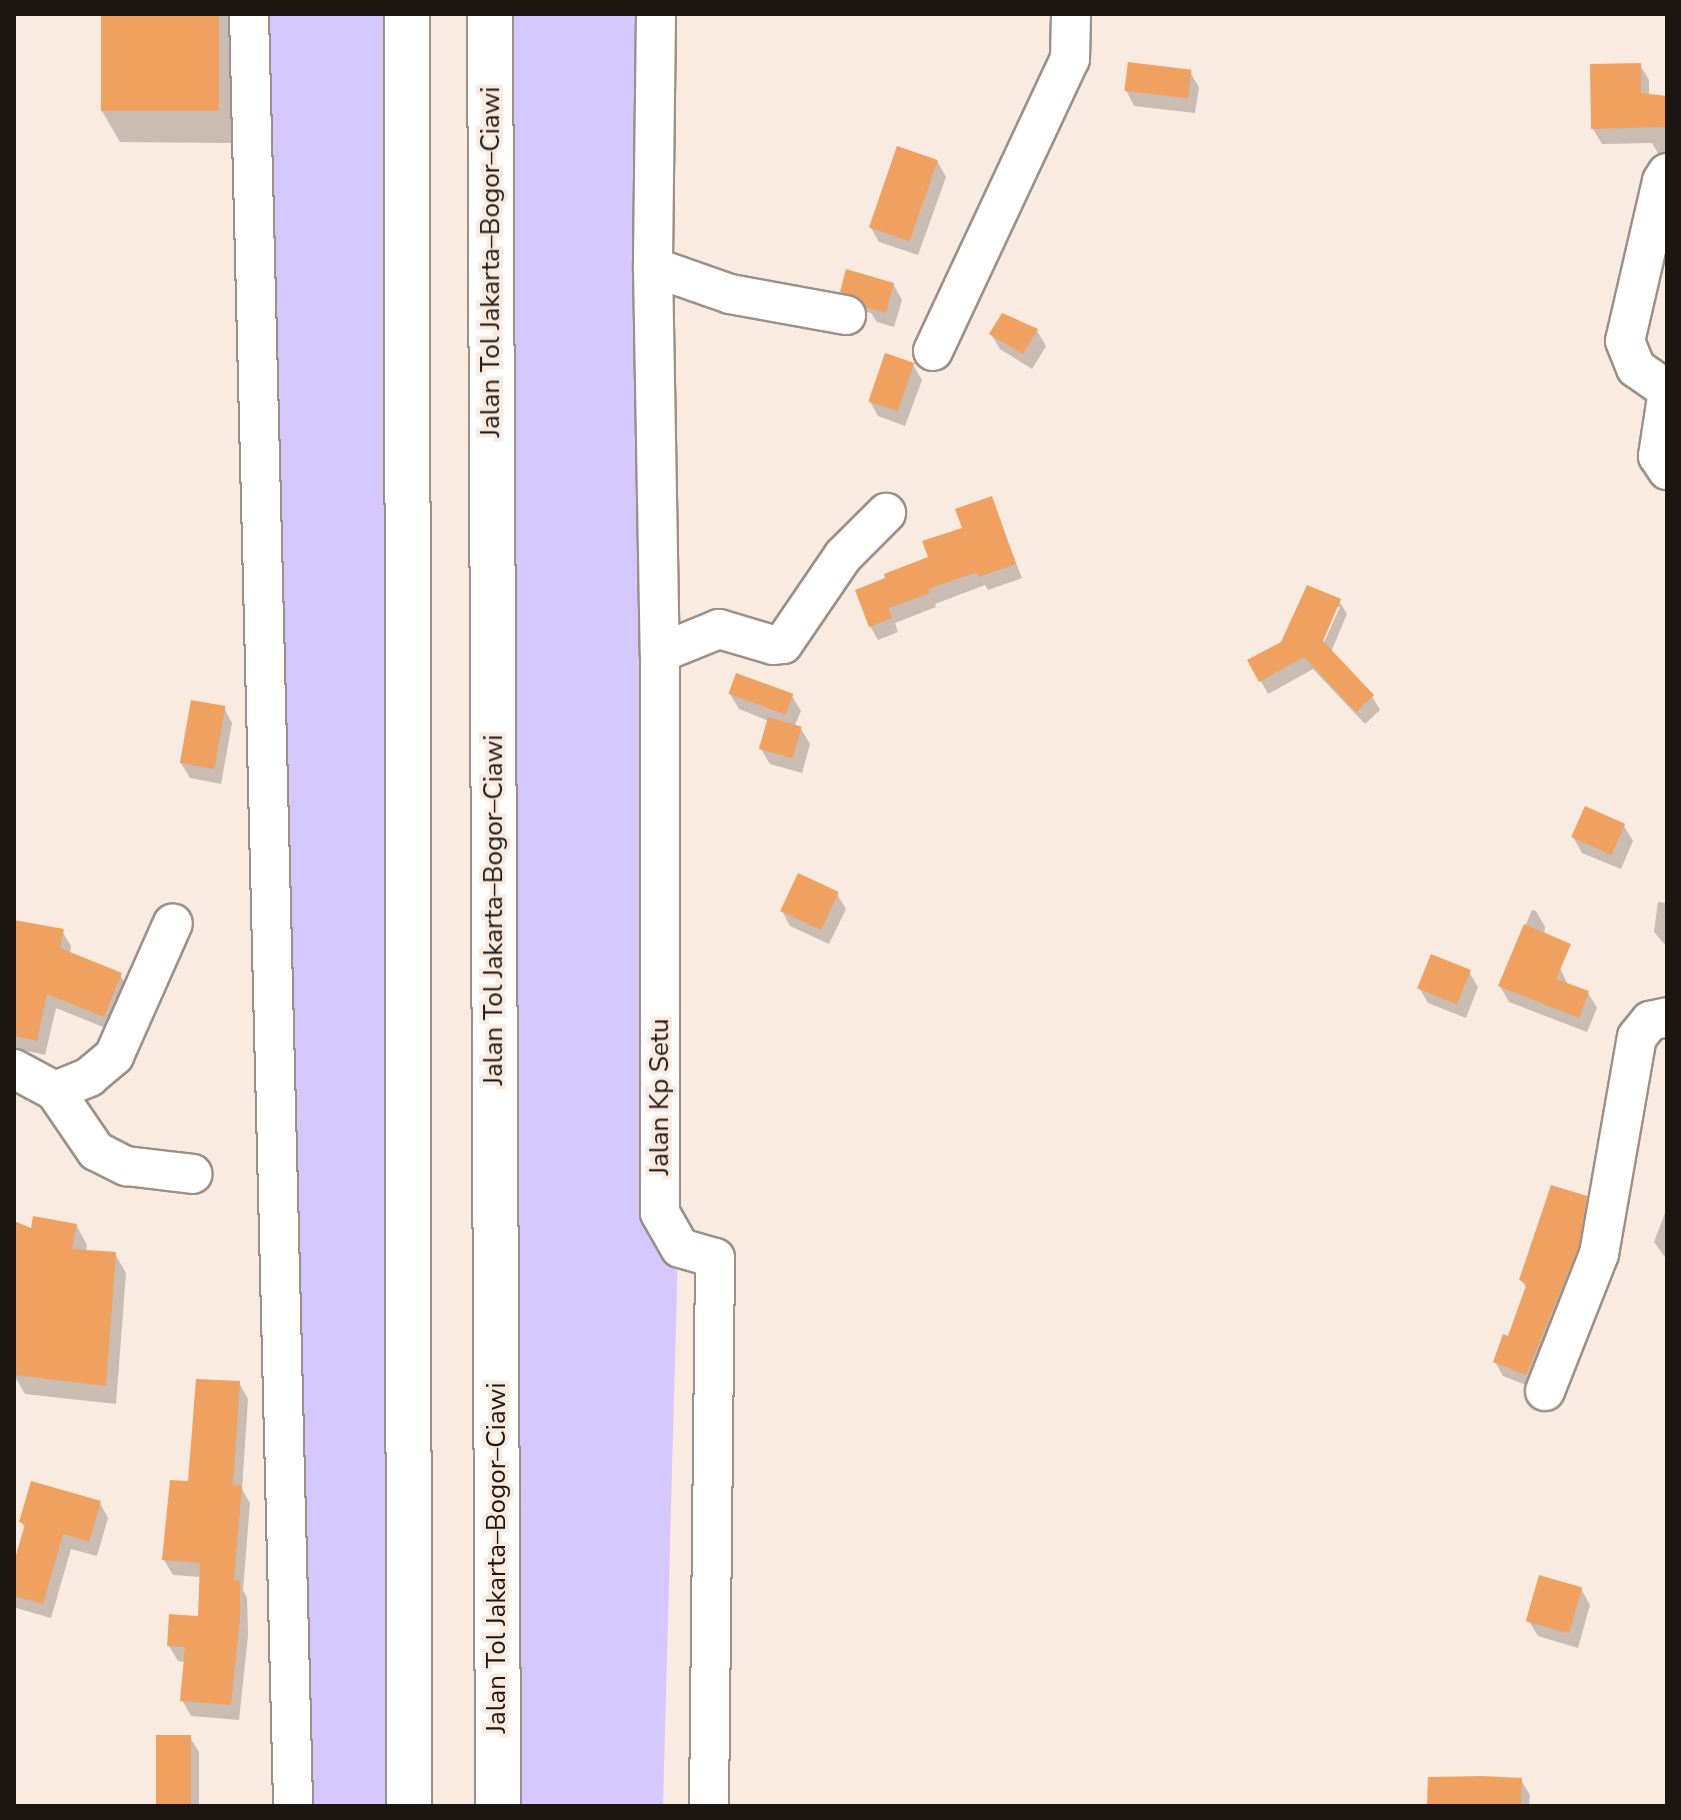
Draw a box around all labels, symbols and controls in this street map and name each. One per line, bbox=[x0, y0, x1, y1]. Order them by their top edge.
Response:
street label: Jalan Tol Jakarta–Bogor–Ciawi bbox=[475, 87, 507, 437]
street label: Jalan Tol Jakarta–Bogor–Ciawi bbox=[478, 735, 510, 1085]
street label: Jalan Kp Setu bbox=[644, 1019, 676, 1175]
street label: Jalan Tol Jakarta–Bogor–Ciawi bbox=[481, 1383, 513, 1733]

